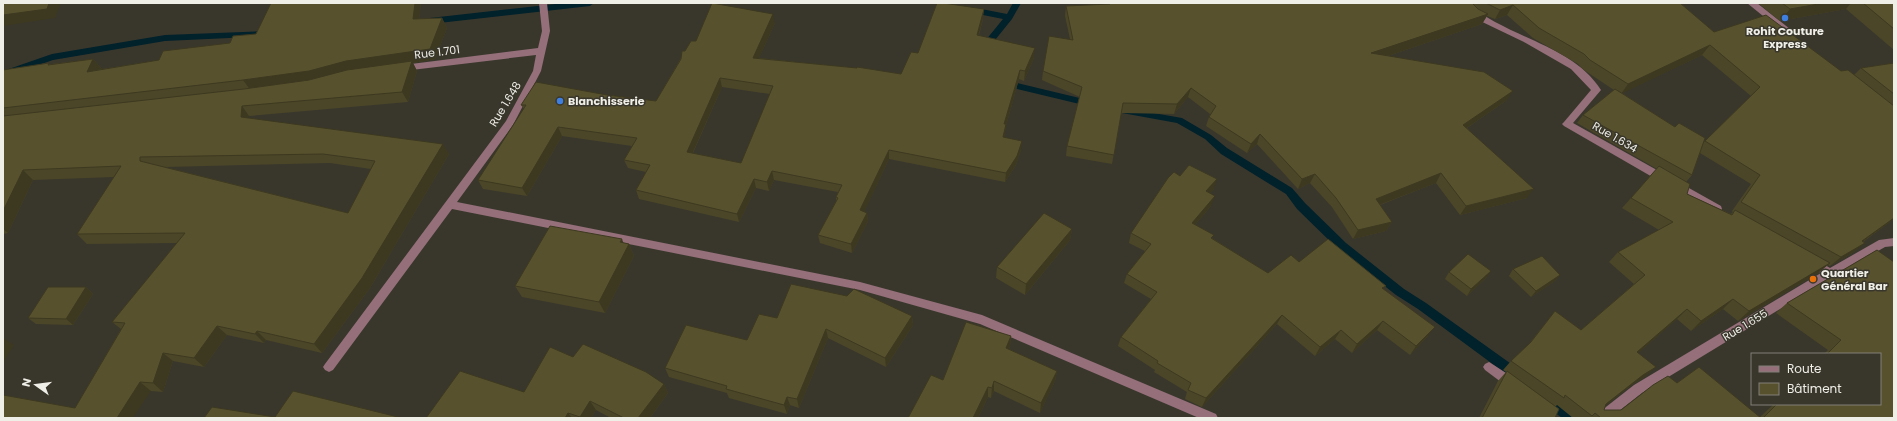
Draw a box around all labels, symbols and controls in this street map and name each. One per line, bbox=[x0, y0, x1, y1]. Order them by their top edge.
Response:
marker: Rohit Couture Express bbox=[1780, 13, 1790, 23]
place label: Rohit Couture Express bbox=[1746, 23, 1824, 52]
street label: Rue 1.701 bbox=[413, 41, 461, 63]
street label: Rue 1.648 bbox=[485, 78, 525, 130]
place label: Blanchisserie bbox=[568, 93, 645, 109]
marker: Blanchisserie bbox=[555, 96, 565, 106]
street label: Rue 1.634 bbox=[1589, 118, 1641, 156]
place label: Quartier Général Bar bbox=[1821, 265, 1888, 294]
marker: Quartier Général Bar bbox=[1808, 274, 1818, 284]
street label: Rue 1.655 bbox=[1719, 305, 1771, 345]
legend bbox=[1751, 353, 1881, 405]
text: Route bbox=[1787, 360, 1821, 377]
north arrow bbox=[16, 365, 56, 405]
text: N bbox=[18, 377, 35, 389]
text: Bâtiment bbox=[1787, 380, 1842, 397]

